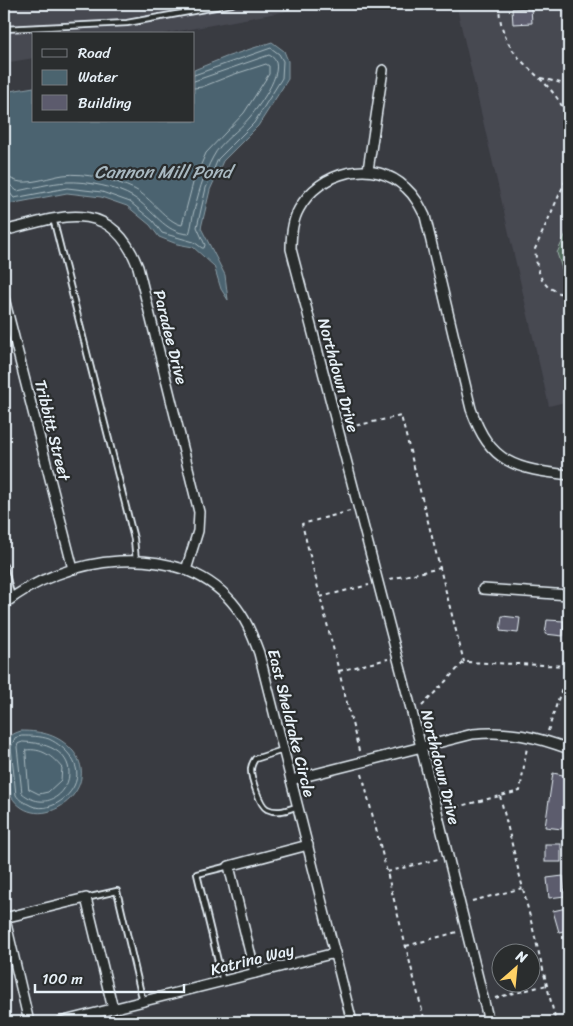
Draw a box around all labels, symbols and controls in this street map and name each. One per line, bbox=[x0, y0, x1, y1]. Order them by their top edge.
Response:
legend bbox=[32, 32, 195, 122]
text: Road bbox=[78, 40, 111, 66]
text: Water bbox=[78, 64, 118, 90]
text: Building bbox=[78, 90, 132, 116]
water label: Cannon Mill Pond bbox=[95, 156, 236, 188]
street label: Paradee Drive bbox=[145, 287, 196, 388]
street label: Northdown Drive bbox=[309, 314, 368, 436]
street label: Tribbitt Street bbox=[26, 376, 79, 484]
street label: East Sheldrake Circle bbox=[259, 646, 324, 801]
street label: Northdown Drive bbox=[412, 706, 469, 828]
street label: Katrina Way bbox=[207, 935, 298, 984]
text: N bbox=[511, 943, 532, 970]
north arrow bbox=[490, 944, 540, 994]
scale bar bbox=[35, 961, 184, 993]
text: 100 m bbox=[42, 966, 83, 992]

